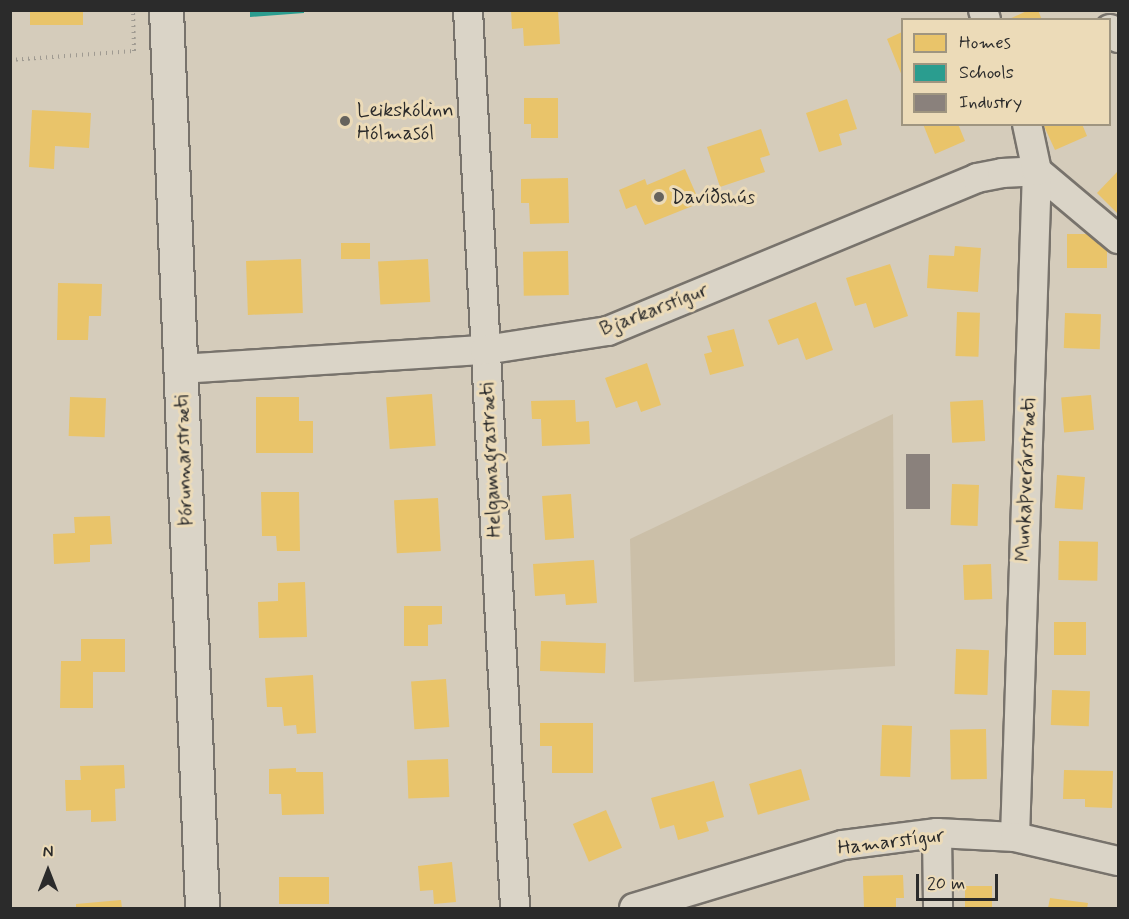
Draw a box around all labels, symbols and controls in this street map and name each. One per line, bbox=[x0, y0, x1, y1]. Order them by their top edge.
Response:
legend bbox=[901, 18, 1111, 126]
text: Homes bbox=[959, 31, 1011, 55]
text: Schools bbox=[959, 61, 1014, 85]
text: Industry bbox=[959, 91, 1022, 115]
place label: Leikskólinn Hólmasól bbox=[357, 98, 454, 145]
marker: Leikskólinn Hólmasól bbox=[338, 114, 352, 128]
place label: Davíðshús bbox=[671, 185, 755, 209]
marker: Davíðshús bbox=[652, 190, 666, 204]
street label: Bjarkarstígur bbox=[596, 278, 712, 342]
street label: Helgamagrastræti bbox=[475, 382, 507, 538]
street label: Þórunnarstræti bbox=[170, 394, 198, 526]
street label: Munkaþverárstræti bbox=[1011, 398, 1041, 562]
street label: Hamarstígur bbox=[836, 824, 946, 860]
north arrow bbox=[18, 841, 78, 901]
text: N bbox=[43, 842, 53, 863]
scale bar bbox=[919, 862, 1002, 900]
text: 20 m bbox=[927, 872, 965, 896]

